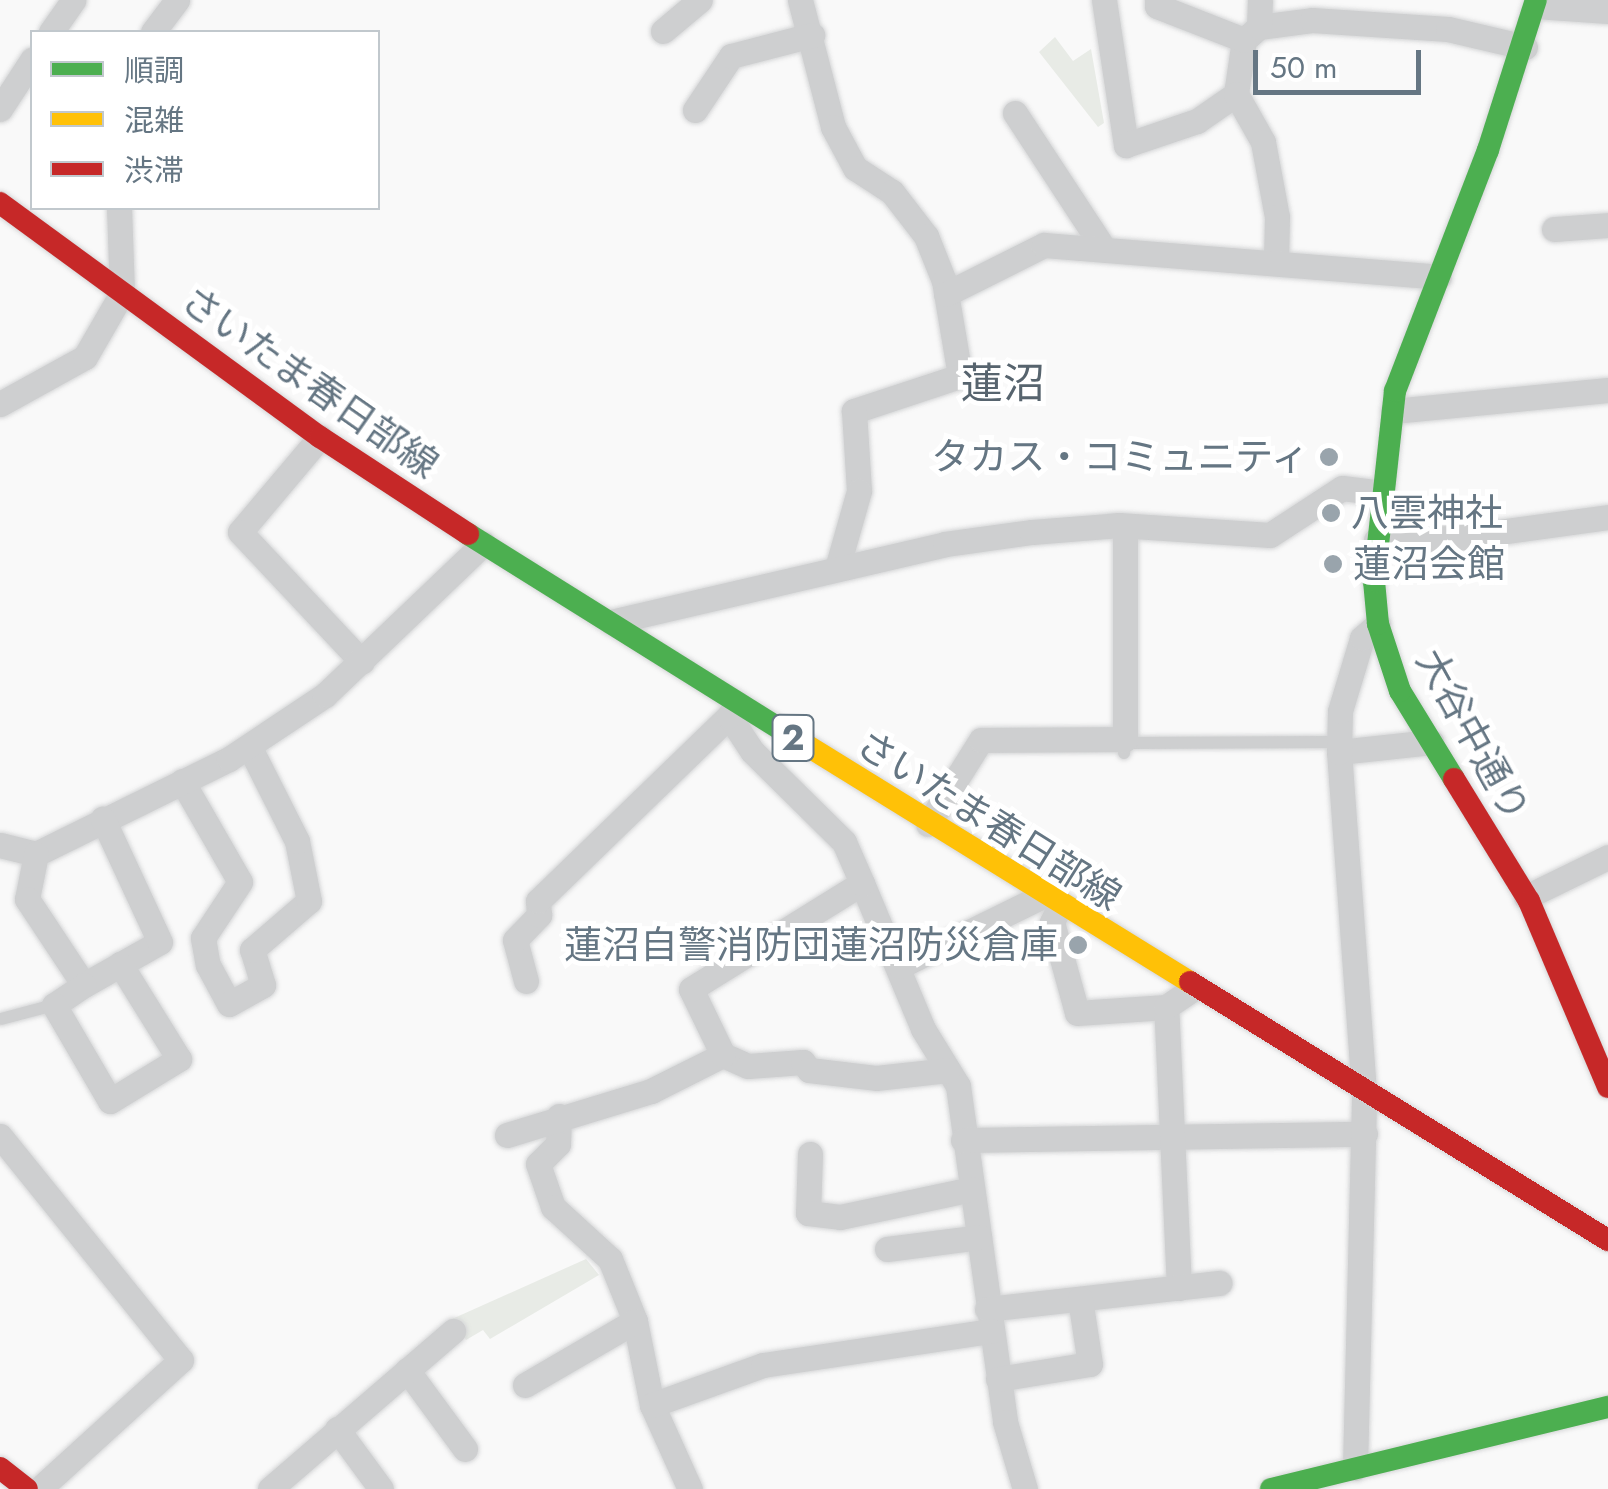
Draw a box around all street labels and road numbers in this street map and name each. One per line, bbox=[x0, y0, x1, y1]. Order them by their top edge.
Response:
street label: さいたま春日部線 bbox=[172, 276, 448, 488]
street label: 大谷中通り bbox=[1407, 641, 1539, 829]
road number: 2 bbox=[770, 708, 816, 768]
street label: さいたま春日部線 bbox=[848, 720, 1130, 920]

